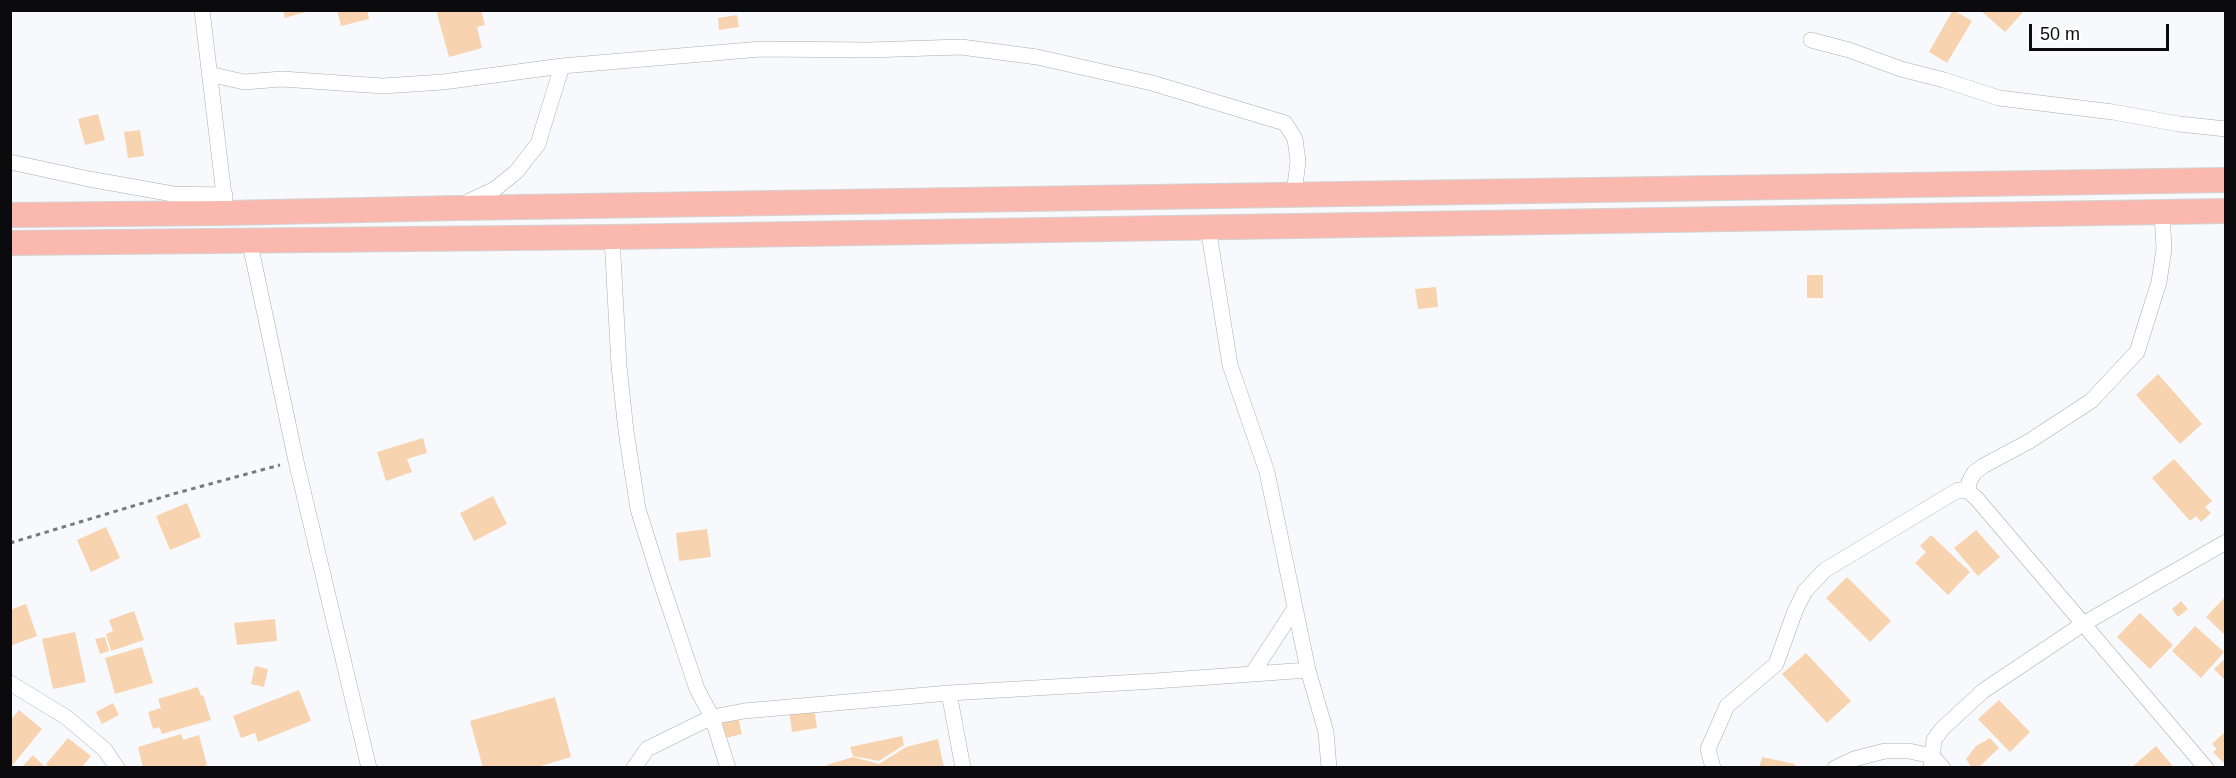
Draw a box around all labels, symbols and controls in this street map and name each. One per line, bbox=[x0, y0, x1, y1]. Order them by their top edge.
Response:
scale bar bbox=[2032, 12, 2172, 50]
text: 50 m bbox=[2040, 24, 2080, 44]

